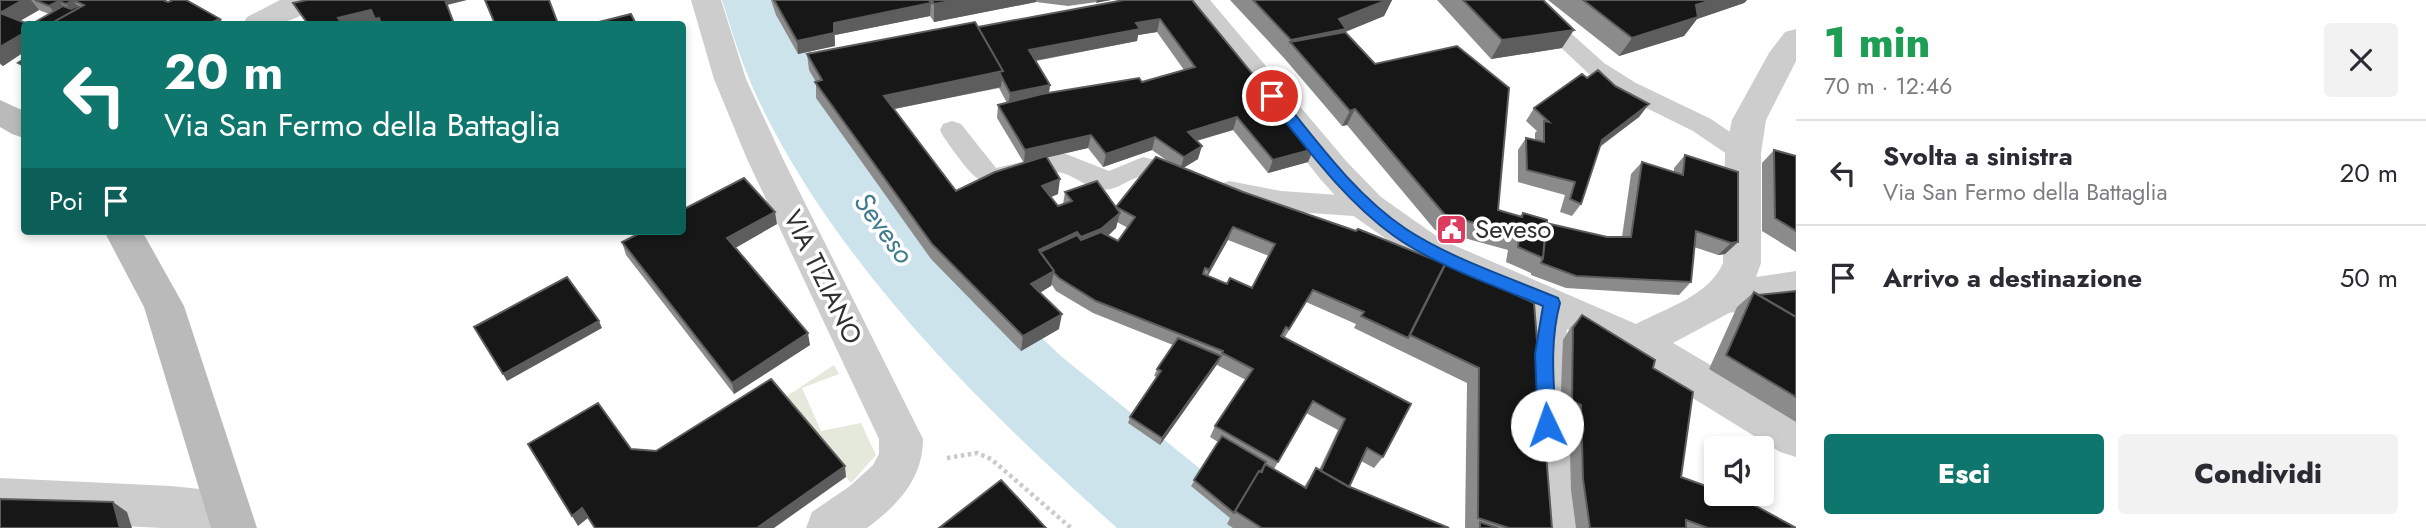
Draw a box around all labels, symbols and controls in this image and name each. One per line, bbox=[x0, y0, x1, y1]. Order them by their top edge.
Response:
text: 1 min bbox=[1824, 12, 1930, 73]
button: close bbox=[2324, 23, 2398, 97]
text: 20 m bbox=[164, 37, 283, 107]
icon: left bbox=[49, 49, 140, 140]
pin bbox=[1242, 66, 1302, 126]
text: 70 m · 12:46 bbox=[1824, 69, 1952, 103]
icon: arrive bbox=[1253, 77, 1291, 115]
text: Via San Fermo della Battaglia bbox=[164, 102, 560, 148]
text: Svolta a sinistra bbox=[1883, 137, 2073, 175]
icon: left bbox=[1824, 154, 1862, 192]
text: 20 m bbox=[2340, 154, 2398, 192]
text: Via San Fermo della Battaglia bbox=[1883, 175, 2168, 209]
text: Poi bbox=[49, 182, 83, 220]
icon: arrive bbox=[97, 182, 135, 220]
water label: Seveso bbox=[844, 184, 924, 272]
street label: VIA TIZIANO bbox=[774, 203, 872, 351]
place label: Seveso bbox=[1475, 210, 1551, 248]
public building icon: Seveso bbox=[1435, 212, 1469, 246]
icon: arrive bbox=[1824, 259, 1862, 297]
text: Arrivo a destinazione bbox=[1883, 259, 2142, 297]
text: 50 m bbox=[2340, 259, 2398, 297]
position arrow bbox=[1510, 388, 1584, 462]
button: Esci bbox=[1824, 434, 2104, 514]
button: Condividi bbox=[2118, 434, 2398, 514]
map controls bbox=[1704, 436, 1774, 506]
button: sound bbox=[1704, 436, 1774, 506]

